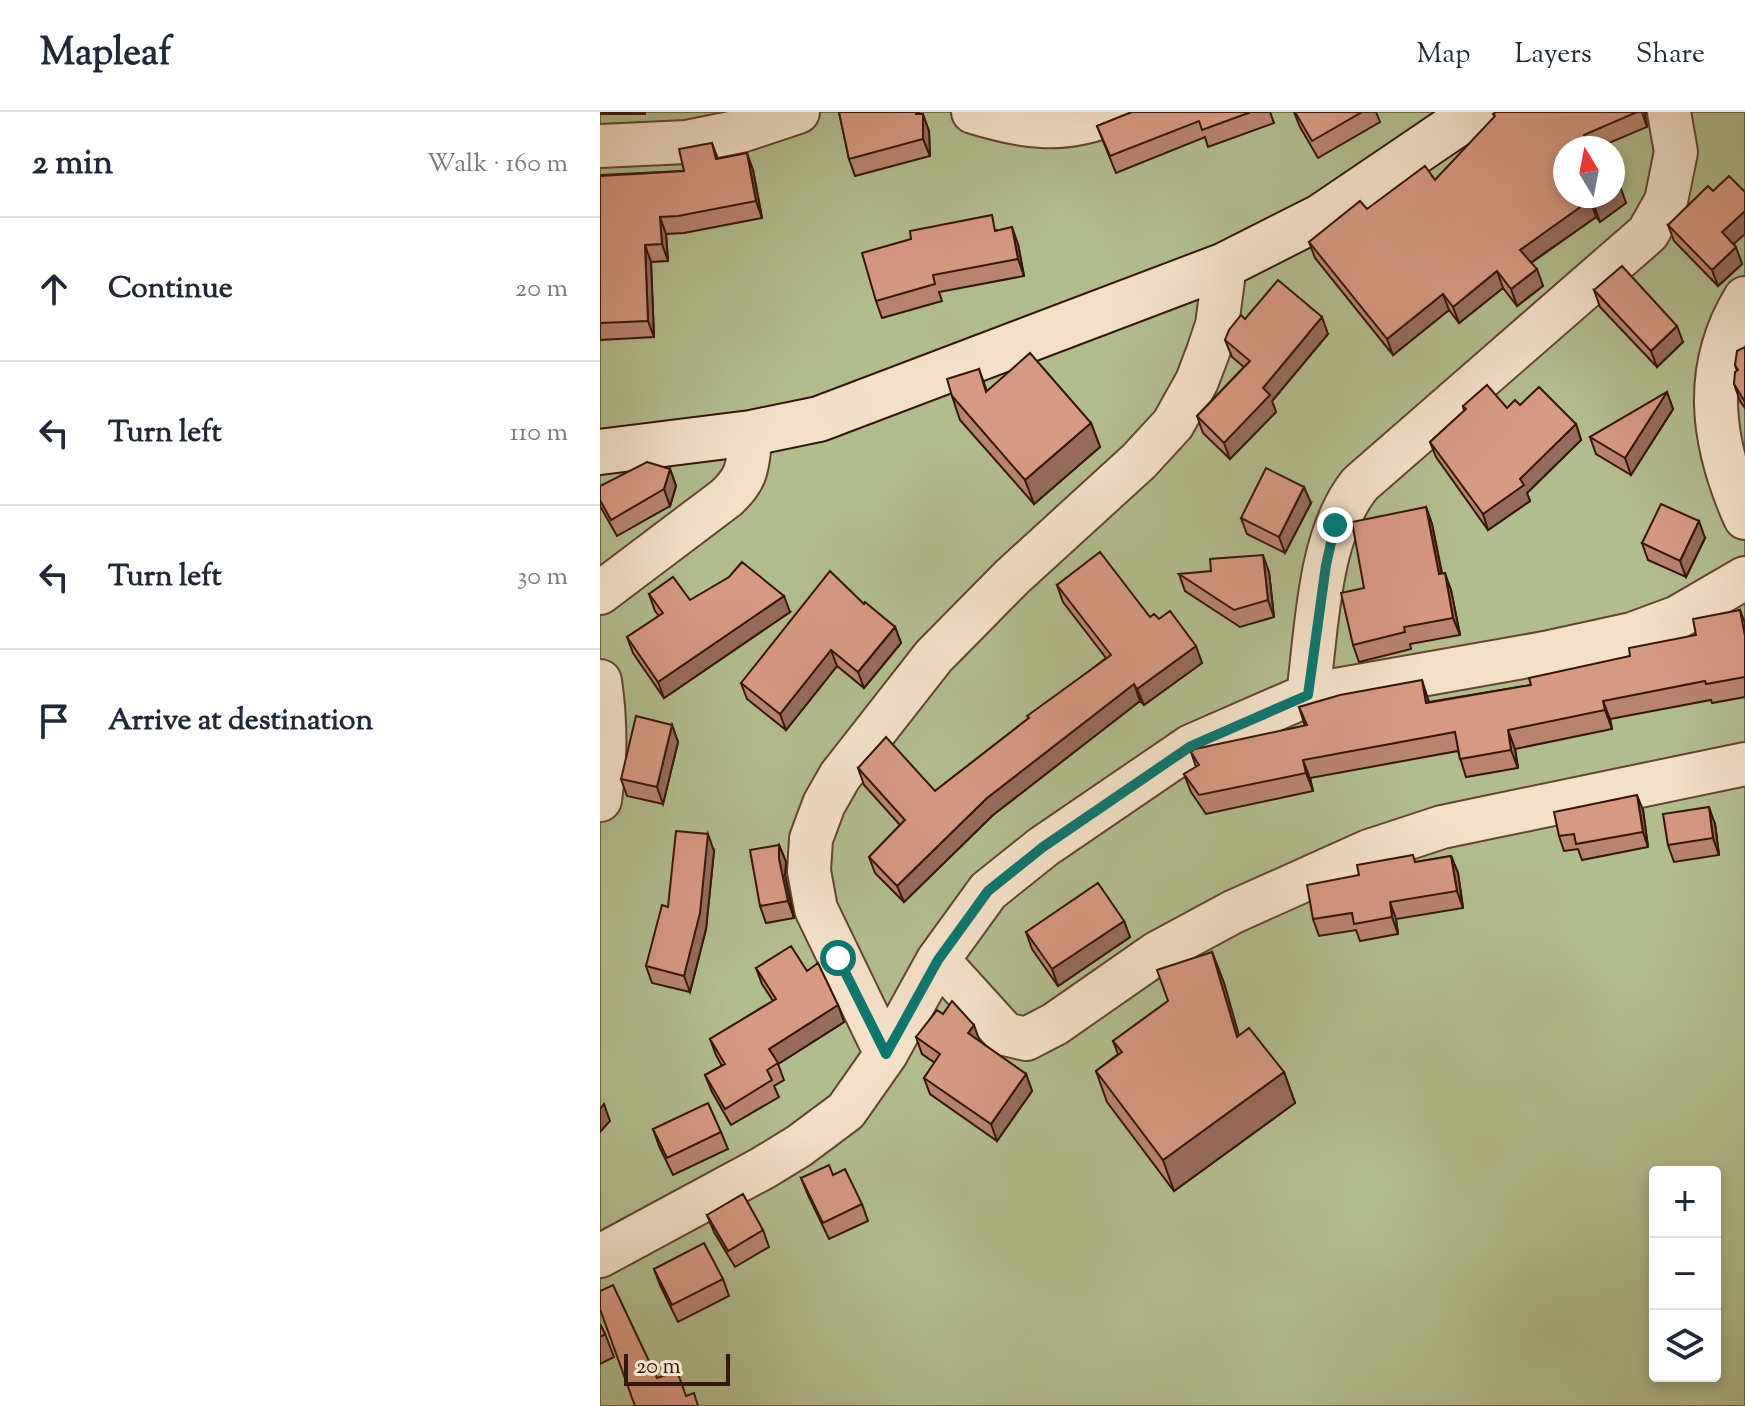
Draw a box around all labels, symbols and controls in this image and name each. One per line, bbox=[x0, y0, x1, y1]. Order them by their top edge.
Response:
text: Mapleaf bbox=[40, 28, 172, 82]
text: Map bbox=[1417, 35, 1470, 75]
text: Layers bbox=[1514, 35, 1592, 75]
text: Share bbox=[1636, 35, 1705, 75]
north arrow bbox=[1553, 136, 1625, 208]
text: 2 min bbox=[32, 140, 113, 189]
text: Walk · 160 m bbox=[427, 146, 568, 183]
icon: ahead bbox=[32, 267, 76, 311]
text: Continue bbox=[108, 268, 233, 311]
text: 20 m bbox=[515, 271, 568, 308]
icon: left bbox=[32, 411, 76, 455]
text: Turn left bbox=[108, 412, 222, 455]
text: 110 m bbox=[510, 415, 568, 452]
route end bbox=[1317, 507, 1353, 543]
icon: left bbox=[32, 555, 76, 599]
text: Turn left bbox=[108, 556, 222, 599]
text: 30 m bbox=[517, 559, 568, 596]
icon: arrive bbox=[32, 699, 76, 743]
text: Arrive at destination bbox=[108, 700, 373, 743]
route start bbox=[820, 940, 856, 976]
map controls bbox=[1649, 1166, 1721, 1382]
button: + bbox=[1649, 1166, 1721, 1238]
button: − bbox=[1649, 1238, 1721, 1310]
button: layers bbox=[1649, 1310, 1721, 1382]
scale bar bbox=[624, 1350, 730, 1386]
text: 20 m bbox=[636, 1352, 681, 1384]

